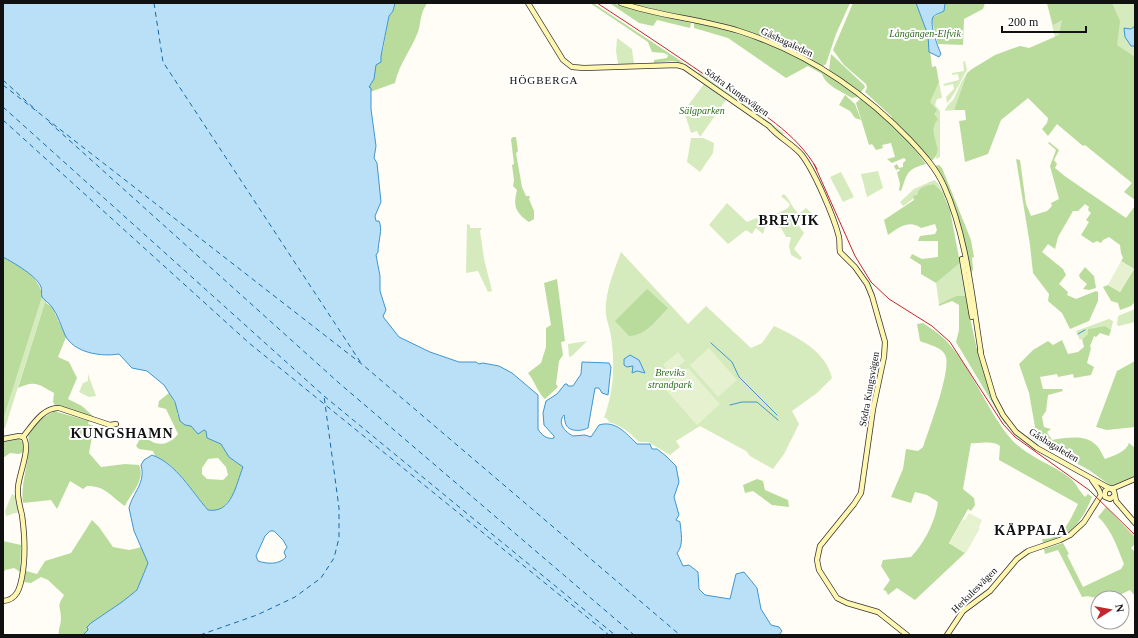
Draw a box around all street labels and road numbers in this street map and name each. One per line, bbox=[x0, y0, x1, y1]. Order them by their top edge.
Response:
street label: Gåshagaleden bbox=[759, 25, 815, 59]
street label: Södra Kungsvägen bbox=[703, 66, 771, 118]
street label: Södra Kungsvägen bbox=[857, 351, 881, 427]
street label: Gåshagaleden bbox=[1027, 426, 1081, 464]
street label: Herkulesvägen bbox=[949, 565, 999, 615]

